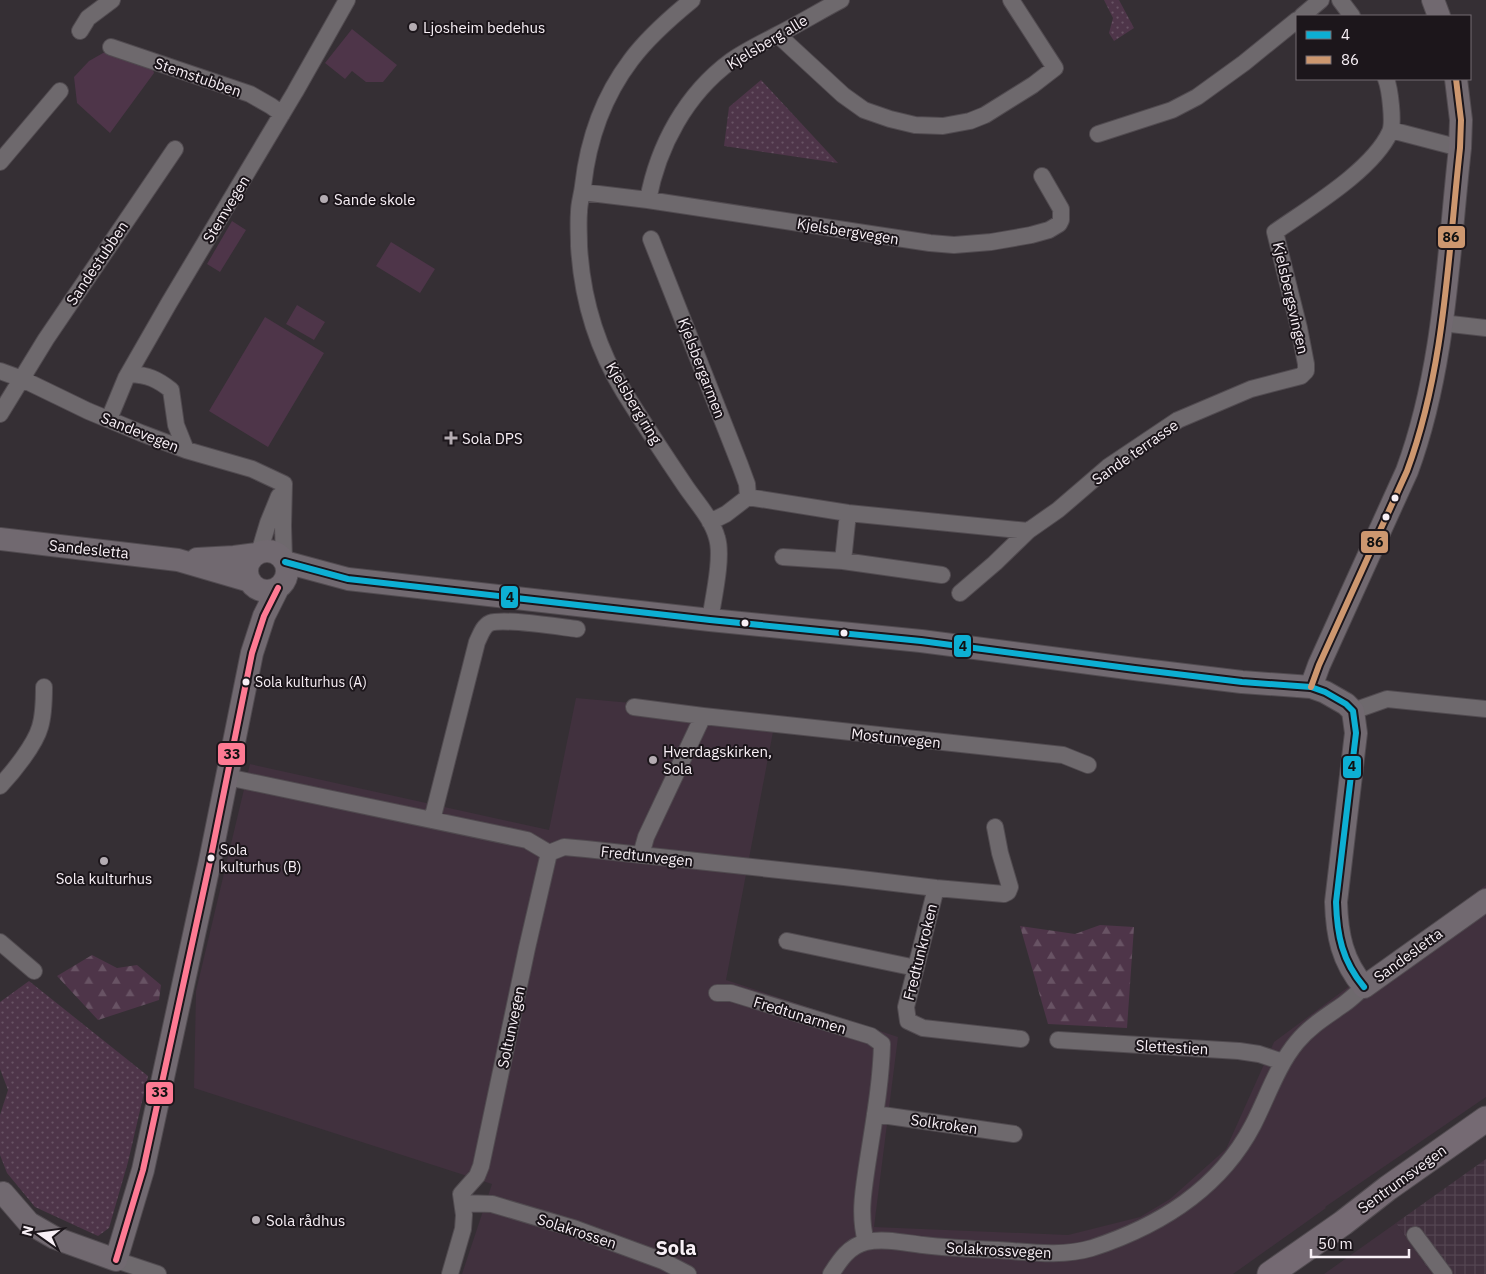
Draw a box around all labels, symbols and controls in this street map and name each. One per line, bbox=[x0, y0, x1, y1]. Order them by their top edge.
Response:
street label: Kjelsberg alle bbox=[723, 10, 811, 74]
legend bbox=[1296, 15, 1471, 80]
place label: Ljosheim bedehus bbox=[423, 18, 545, 37]
marker: Ljosheim bedehus bbox=[407, 21, 419, 33]
text: 4 bbox=[1341, 25, 1350, 44]
text: 86 bbox=[1341, 50, 1359, 69]
street label: Stemstubben bbox=[152, 53, 244, 101]
street label: Stemvegen bbox=[198, 172, 254, 246]
place label: Sande skole bbox=[334, 190, 415, 209]
marker: Sande skole bbox=[318, 193, 330, 205]
street label: Kjelsbergvegen bbox=[796, 214, 900, 248]
street label: Sandestubben bbox=[62, 217, 132, 309]
line badge: 86 bbox=[1437, 225, 1466, 249]
text: 86 bbox=[1443, 228, 1459, 246]
street label: Kjelsbergsvingen bbox=[1269, 240, 1313, 356]
street label: Kjelsbergarmen bbox=[674, 315, 730, 421]
street label: Kjelsberg ring bbox=[602, 359, 666, 447]
street label: Sandevegen bbox=[98, 408, 182, 456]
street label: Sande terrasse bbox=[1088, 415, 1182, 489]
place label: Sola DPS bbox=[462, 429, 523, 448]
marker: Sola DPS bbox=[444, 431, 458, 445]
unlabelled marker bbox=[1390, 493, 1400, 503]
unlabelled marker bbox=[1381, 512, 1391, 522]
line badge: 86 bbox=[1360, 530, 1389, 554]
text: 86 bbox=[1367, 533, 1383, 551]
street label: Sandesletta bbox=[48, 535, 130, 563]
line badge: 4 bbox=[500, 585, 519, 609]
text: 4 bbox=[506, 588, 514, 606]
unlabelled marker bbox=[740, 618, 750, 628]
unlabelled marker bbox=[839, 628, 849, 638]
line badge: 4 bbox=[953, 634, 972, 658]
text: 4 bbox=[959, 637, 967, 655]
place label: Sola kulturhus (A) bbox=[255, 673, 367, 691]
marker: Sola kulturhus (A) bbox=[241, 677, 251, 687]
street label: Mostunvegen bbox=[850, 724, 942, 752]
line badge: 33 bbox=[217, 742, 246, 766]
place label: Hverdagskirken, Sola bbox=[663, 742, 772, 778]
text: 33 bbox=[224, 745, 240, 763]
marker: Hverdagskirken, Sola bbox=[647, 754, 659, 766]
line badge: 4 bbox=[1342, 755, 1362, 779]
text: 4 bbox=[1348, 757, 1356, 775]
place label: Sola kulturhus (B) bbox=[220, 841, 301, 876]
street label: Fredtunvegen bbox=[600, 842, 694, 870]
marker: Sola kulturhus (B) bbox=[206, 853, 216, 863]
marker: Sola kulturhus bbox=[98, 855, 110, 867]
place label: Sola kulturhus bbox=[56, 869, 152, 888]
street label: Fredtunkroken bbox=[899, 902, 941, 1002]
street label: Sandesletta bbox=[1370, 924, 1446, 986]
street label: Soltunvegen bbox=[493, 984, 529, 1070]
street label: Fredtunarmen bbox=[751, 992, 849, 1038]
street label: Slettestien bbox=[1135, 1036, 1209, 1058]
line badge: 33 bbox=[145, 1081, 174, 1105]
text: 33 bbox=[152, 1083, 168, 1101]
street label: Solkroken bbox=[909, 1110, 979, 1138]
street label: Sentrumsvegen bbox=[1354, 1140, 1450, 1218]
north arrow bbox=[15, 1209, 65, 1259]
street label: Solakrossen bbox=[535, 1209, 619, 1253]
place label: Sola rådhus bbox=[266, 1211, 345, 1230]
marker: Sola rådhus bbox=[250, 1214, 262, 1226]
text: N bbox=[17, 1224, 37, 1238]
scale bar bbox=[1311, 1226, 1408, 1258]
district label: Sola bbox=[655, 1234, 697, 1261]
text: 50 m bbox=[1318, 1234, 1353, 1253]
street label: Solakrossvegen bbox=[946, 1238, 1052, 1262]

